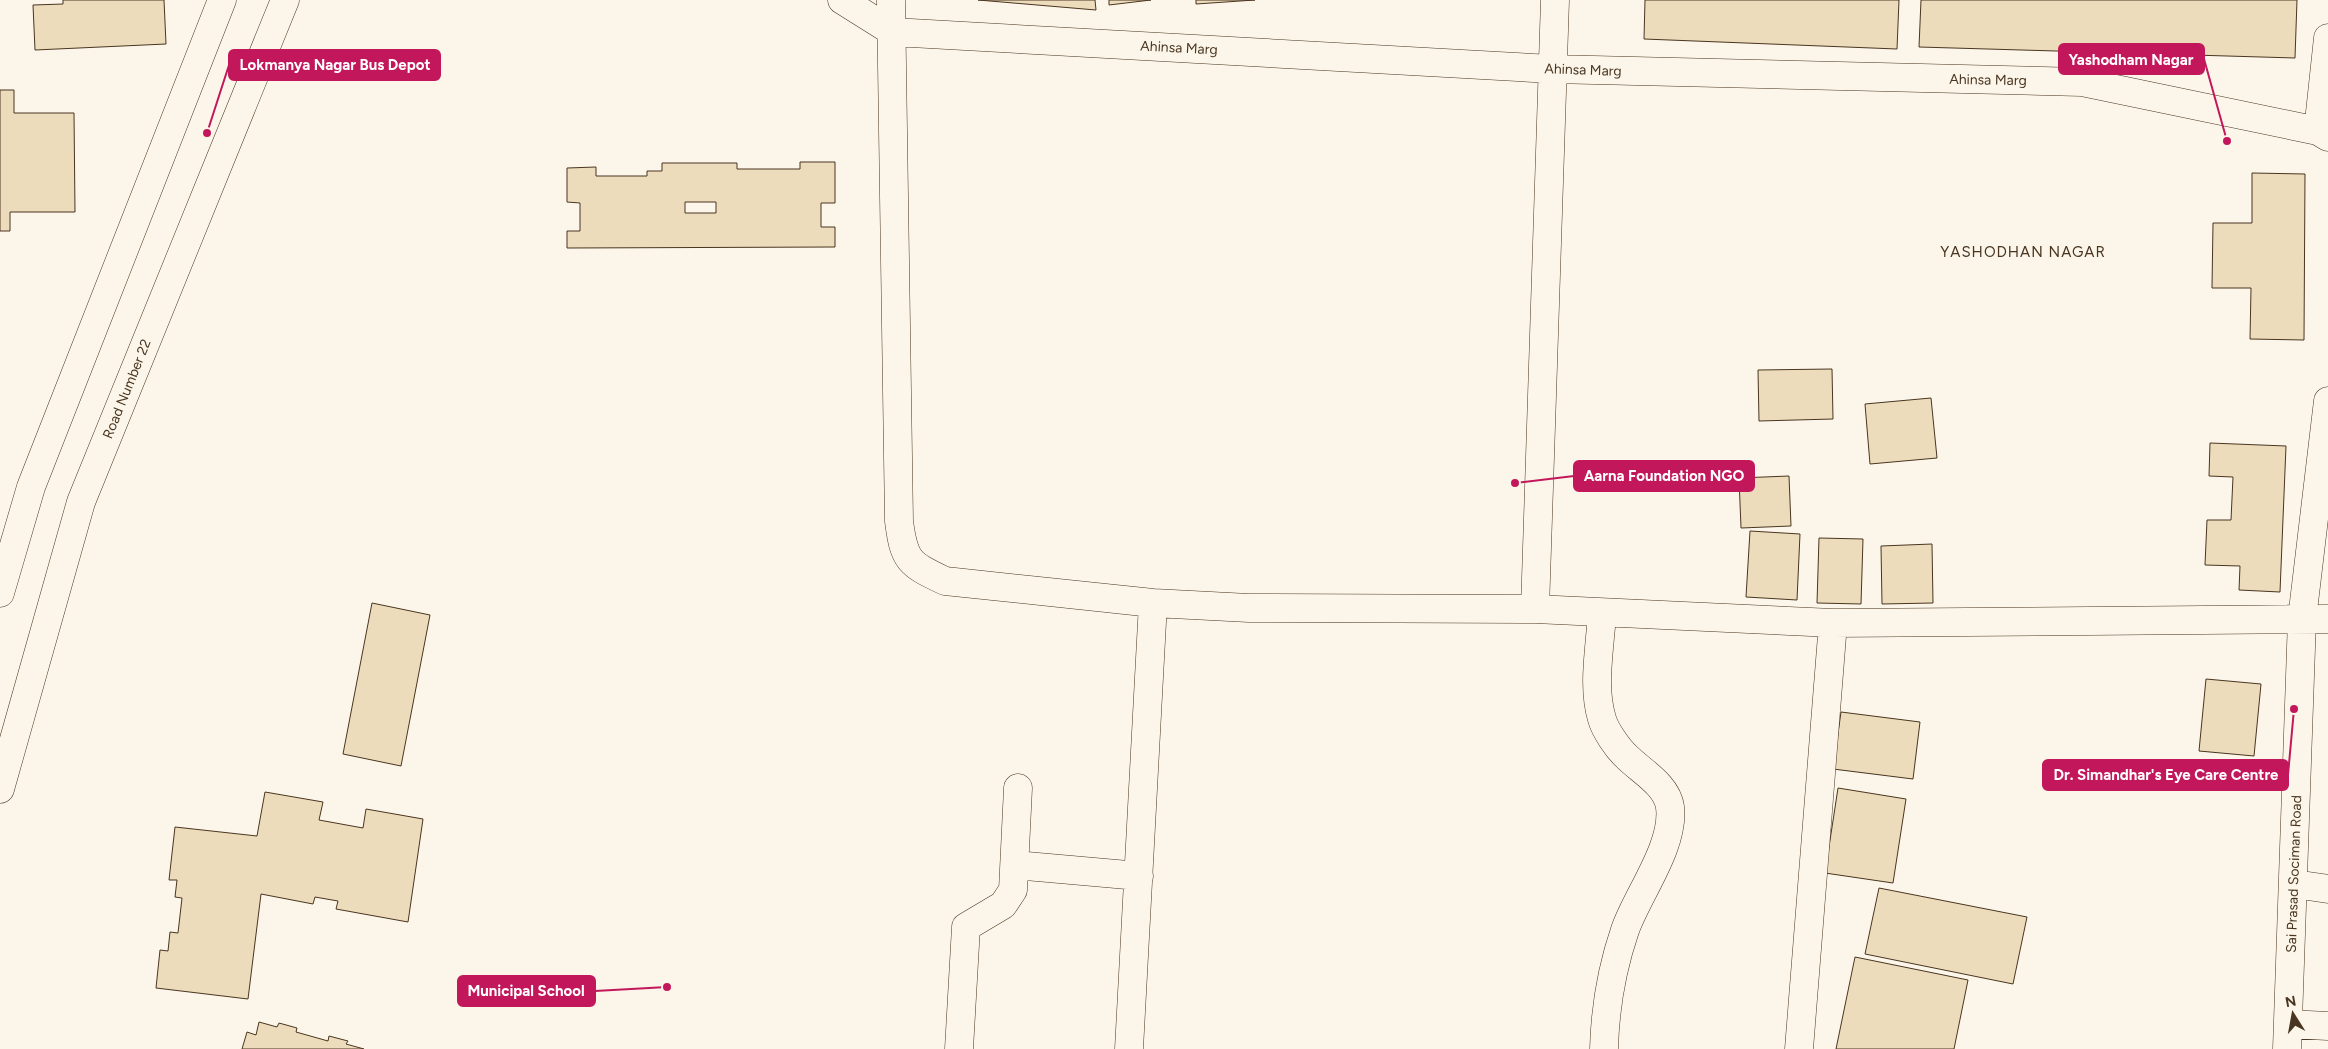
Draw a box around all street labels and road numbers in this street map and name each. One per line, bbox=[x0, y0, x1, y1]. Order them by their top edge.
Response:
street label: Ahinsa Marg bbox=[1140, 37, 1218, 59]
street label: Ahinsa Marg bbox=[1544, 60, 1622, 80]
street label: Ahinsa Marg bbox=[1949, 71, 2027, 89]
street label: Road Number 22 bbox=[99, 337, 155, 441]
street label: Sai Prasad Sociman Road bbox=[2283, 795, 2305, 953]

